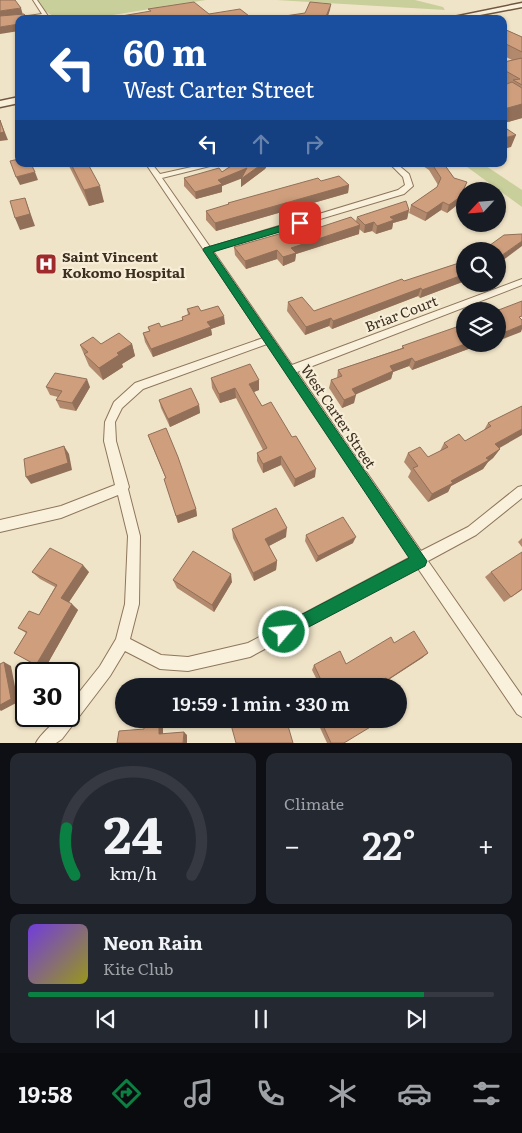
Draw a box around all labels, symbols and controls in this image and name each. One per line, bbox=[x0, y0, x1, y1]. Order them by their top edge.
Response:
text: 60 m bbox=[123, 25, 207, 77]
icon: left bbox=[40, 35, 105, 100]
text: West Carter Street bbox=[123, 72, 314, 105]
icon: left bbox=[194, 130, 222, 158]
icon: ahead bbox=[247, 130, 275, 158]
icon: right bbox=[300, 130, 328, 158]
north arrow bbox=[456, 182, 506, 232]
map controls bbox=[456, 182, 506, 352]
pin bbox=[279, 202, 321, 244]
icon: arrive bbox=[286, 209, 314, 237]
button: search bbox=[456, 242, 506, 292]
place label: Saint Vincent Kokomo Hospital bbox=[62, 246, 185, 282]
hospital icon: Saint Vincent Kokomo Hospital bbox=[34, 252, 58, 276]
street label: Briar Court bbox=[362, 290, 441, 336]
button: layers bbox=[456, 302, 506, 352]
street label: West Carter Street bbox=[297, 360, 381, 472]
position arrow bbox=[257, 605, 309, 657]
speed limit sign: 30 bbox=[15, 662, 80, 727]
text: 19:59 · 1 min · 330 m bbox=[172, 689, 350, 717]
text: Climate bbox=[284, 791, 344, 815]
text: 24 bbox=[103, 793, 163, 870]
text: 22° bbox=[362, 815, 416, 872]
text: − bbox=[284, 823, 300, 865]
text: + bbox=[478, 823, 494, 865]
text: km/h bbox=[109, 859, 157, 886]
text: Neon Rain bbox=[103, 928, 203, 956]
text: Kite Club bbox=[103, 956, 174, 980]
icon: previous bbox=[92, 1005, 120, 1033]
icon: pause bbox=[247, 1005, 275, 1033]
icon: next bbox=[402, 1005, 430, 1033]
icon: directions bbox=[109, 1076, 144, 1111]
icon: music bbox=[181, 1076, 216, 1111]
icon: phone bbox=[253, 1076, 288, 1111]
icon: climate bbox=[325, 1076, 360, 1111]
icon: car bbox=[397, 1076, 432, 1111]
icon: filters bbox=[469, 1076, 504, 1111]
text: 19:58 bbox=[18, 1077, 72, 1110]

